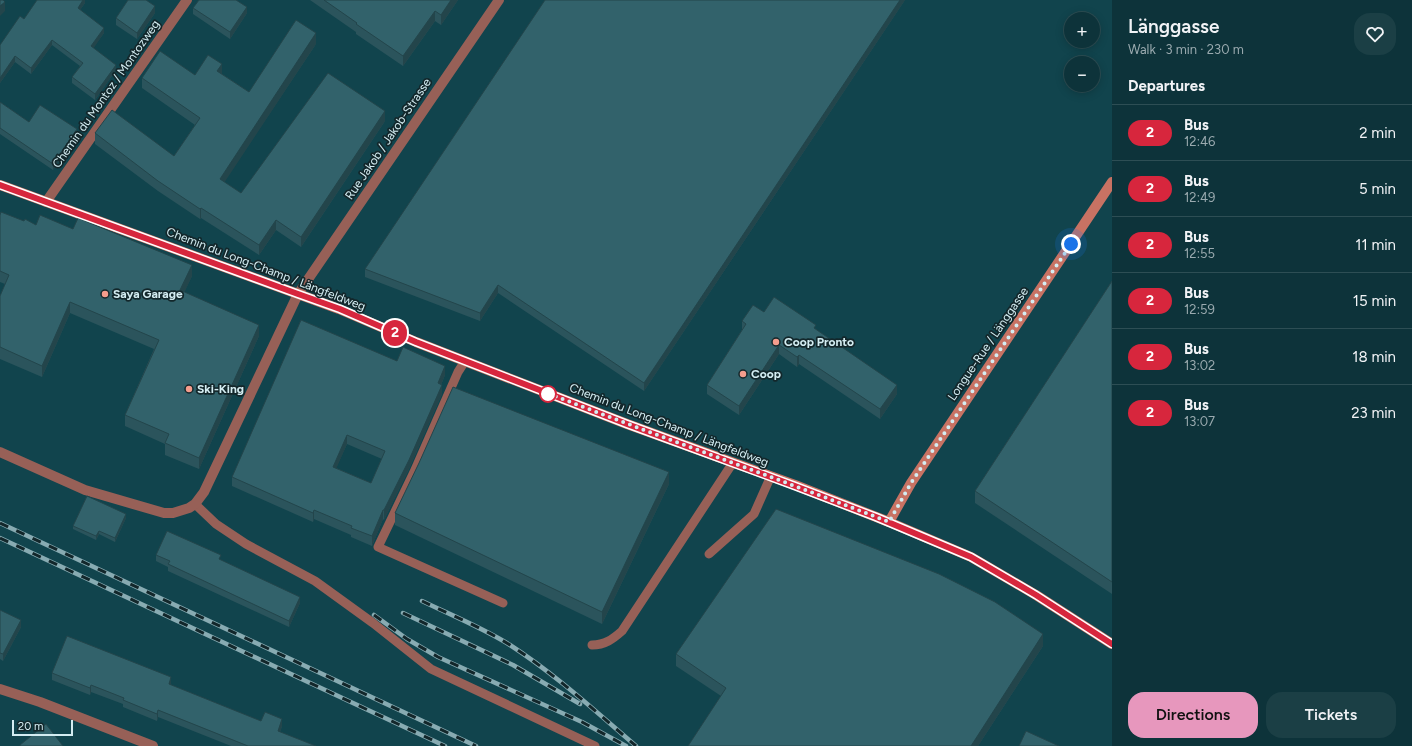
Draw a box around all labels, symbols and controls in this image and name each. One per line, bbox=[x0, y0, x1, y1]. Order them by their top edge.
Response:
map controls bbox=[1064, 12, 1100, 92]
button: + bbox=[1064, 12, 1100, 48]
button: heart bbox=[1354, 13, 1396, 55]
text: Länggasse bbox=[1128, 15, 1219, 38]
street label: Chemin du Montoz / Montozweg bbox=[49, 17, 163, 171]
text: Walk · 3 min · 230 m bbox=[1128, 42, 1244, 57]
button: − bbox=[1064, 56, 1100, 92]
street label: Rue Jakob / Jakob-Strasse bbox=[342, 75, 434, 202]
text: Departures bbox=[1128, 77, 1205, 95]
text: Bus bbox=[1184, 116, 1209, 134]
text: 2 bbox=[1146, 124, 1154, 141]
text: 2 min bbox=[1359, 124, 1396, 142]
text: 12:46 bbox=[1184, 134, 1215, 149]
text: Bus bbox=[1184, 172, 1209, 190]
text: 2 bbox=[1146, 180, 1154, 197]
text: 5 min bbox=[1359, 180, 1396, 198]
text: 12:49 bbox=[1184, 190, 1215, 205]
street label: Chemin du Long-Champ / Längfeldweg bbox=[164, 224, 368, 314]
text: Bus bbox=[1184, 228, 1209, 246]
your location bbox=[1061, 234, 1081, 254]
text: 2 bbox=[1146, 236, 1154, 253]
text: 11 min bbox=[1355, 236, 1396, 254]
text: 12:55 bbox=[1184, 246, 1215, 261]
street label: Longue-Rue / Länggasse bbox=[945, 284, 1031, 403]
text: Bus bbox=[1184, 284, 1209, 302]
place label: Saya Garage bbox=[113, 287, 183, 301]
marker: Saya Garage bbox=[100, 289, 110, 299]
text: 2 bbox=[1146, 292, 1154, 309]
text: 15 min bbox=[1353, 292, 1396, 310]
text: 12:59 bbox=[1184, 302, 1215, 317]
line badge: 2 bbox=[382, 320, 408, 346]
text: 2 bbox=[391, 324, 399, 341]
place label: Coop Pronto bbox=[784, 335, 854, 349]
marker: Coop Pronto bbox=[771, 337, 781, 347]
text: Bus bbox=[1184, 340, 1209, 358]
text: 2 bbox=[1146, 348, 1154, 365]
text: 18 min bbox=[1352, 348, 1396, 366]
text: 13:02 bbox=[1184, 358, 1215, 373]
place label: Coop bbox=[751, 367, 781, 381]
marker: Coop bbox=[738, 369, 748, 379]
street label: Chemin du Long-Champ / Längfeldweg bbox=[567, 380, 771, 470]
place label: Ski-King bbox=[197, 382, 244, 396]
marker: Ski-King bbox=[184, 384, 194, 394]
unlabelled marker bbox=[539, 385, 557, 403]
text: Bus bbox=[1184, 396, 1209, 414]
text: 2 bbox=[1146, 404, 1154, 421]
text: 23 min bbox=[1351, 404, 1396, 422]
text: 13:07 bbox=[1184, 414, 1215, 429]
button: Directions bbox=[1128, 692, 1258, 738]
button: Tickets bbox=[1266, 692, 1396, 738]
scale bar bbox=[12, 718, 73, 737]
text: 20 m bbox=[18, 720, 43, 733]

